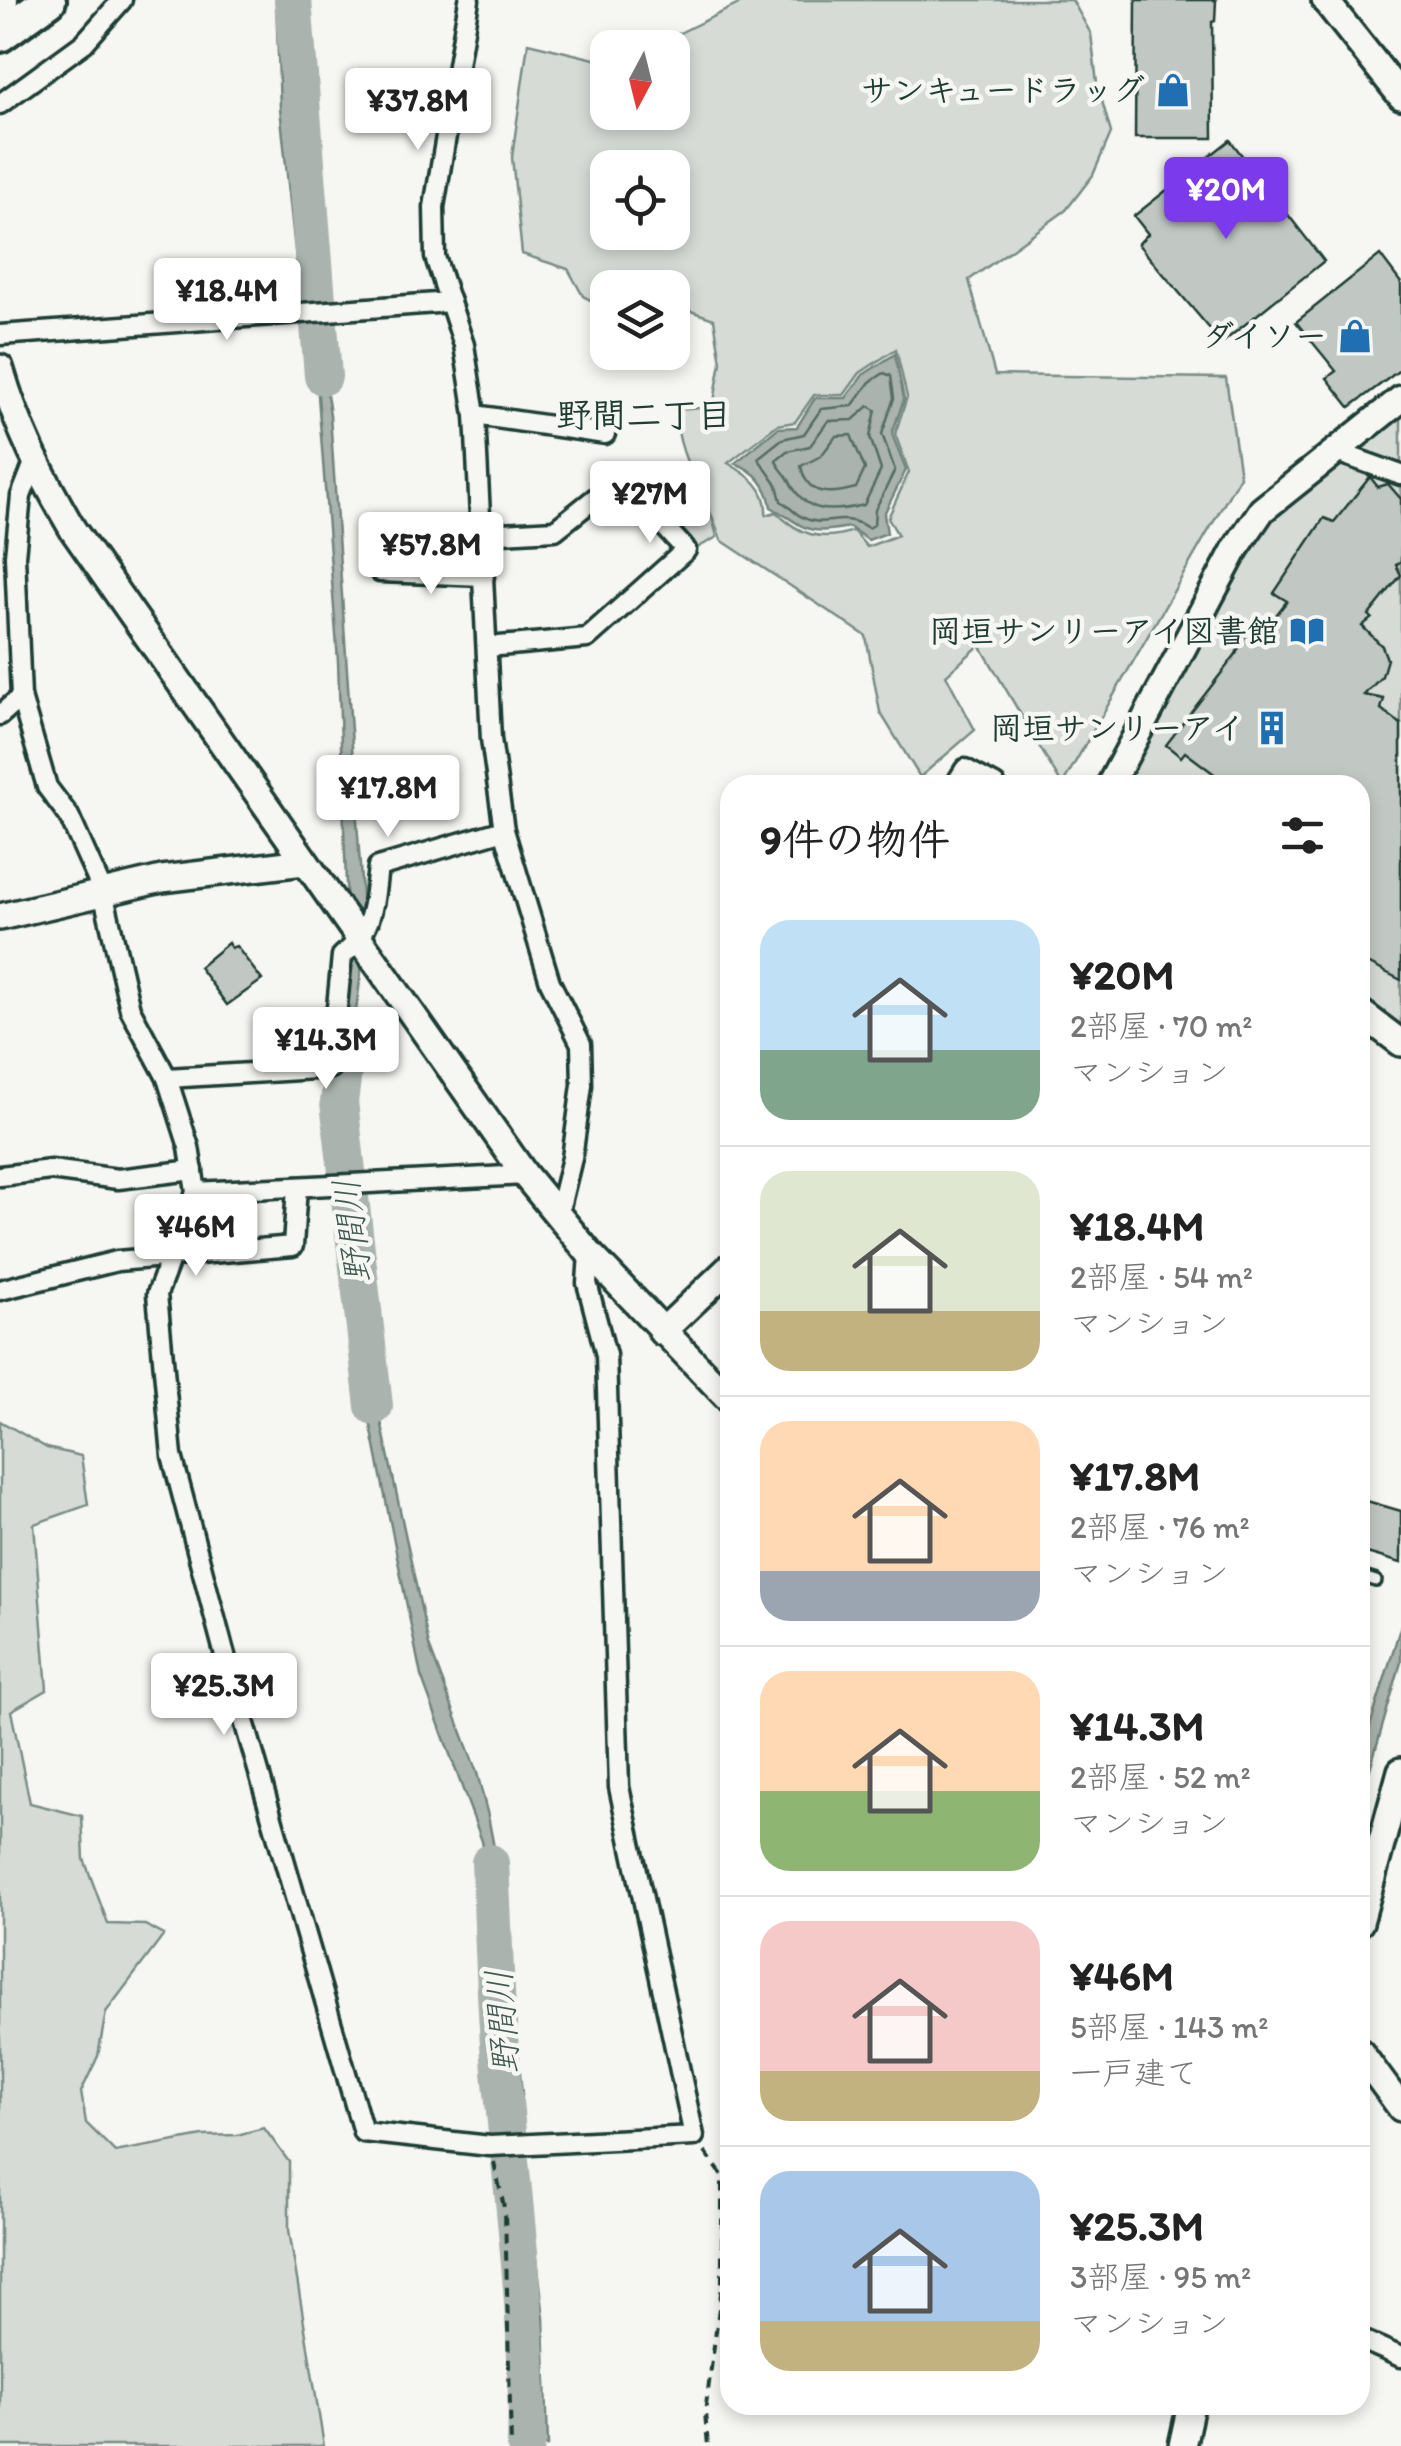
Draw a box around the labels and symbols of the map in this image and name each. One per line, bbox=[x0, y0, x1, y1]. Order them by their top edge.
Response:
north arrow bbox=[590, 30, 690, 130]
pin: ¥37.8M bbox=[337, 68, 499, 153]
place label: サンキュードラッグ bbox=[861, 71, 1145, 109]
shop icon: サンキュードラッグ bbox=[1154, 71, 1192, 109]
pin: ¥20M bbox=[1167, 157, 1285, 242]
pin: ¥18.4M bbox=[146, 258, 308, 343]
place label: ダイソー bbox=[1202, 317, 1327, 355]
shop icon: ダイソー bbox=[1336, 317, 1374, 355]
district label: 野間二丁目 bbox=[556, 394, 732, 436]
pin: ¥27M bbox=[591, 461, 709, 546]
pin: ¥57.8M bbox=[350, 512, 512, 597]
place label: 岡垣サンリーアイ図書館 bbox=[930, 612, 1279, 650]
library icon: 岡垣サンリーアイ図書館 bbox=[1288, 612, 1326, 650]
place label: 岡垣サンリーアイ bbox=[991, 709, 1244, 747]
building icon: 岡垣サンリーアイ bbox=[1253, 709, 1291, 747]
pin: ¥17.8M bbox=[307, 755, 469, 840]
pin: ¥14.3M bbox=[245, 1007, 407, 1092]
water label: 野間川 bbox=[325, 1176, 379, 1286]
pin: ¥46M bbox=[137, 1194, 255, 1279]
pin: ¥25.3M bbox=[143, 1653, 305, 1738]
water label: 野間川 bbox=[477, 1968, 527, 2076]

